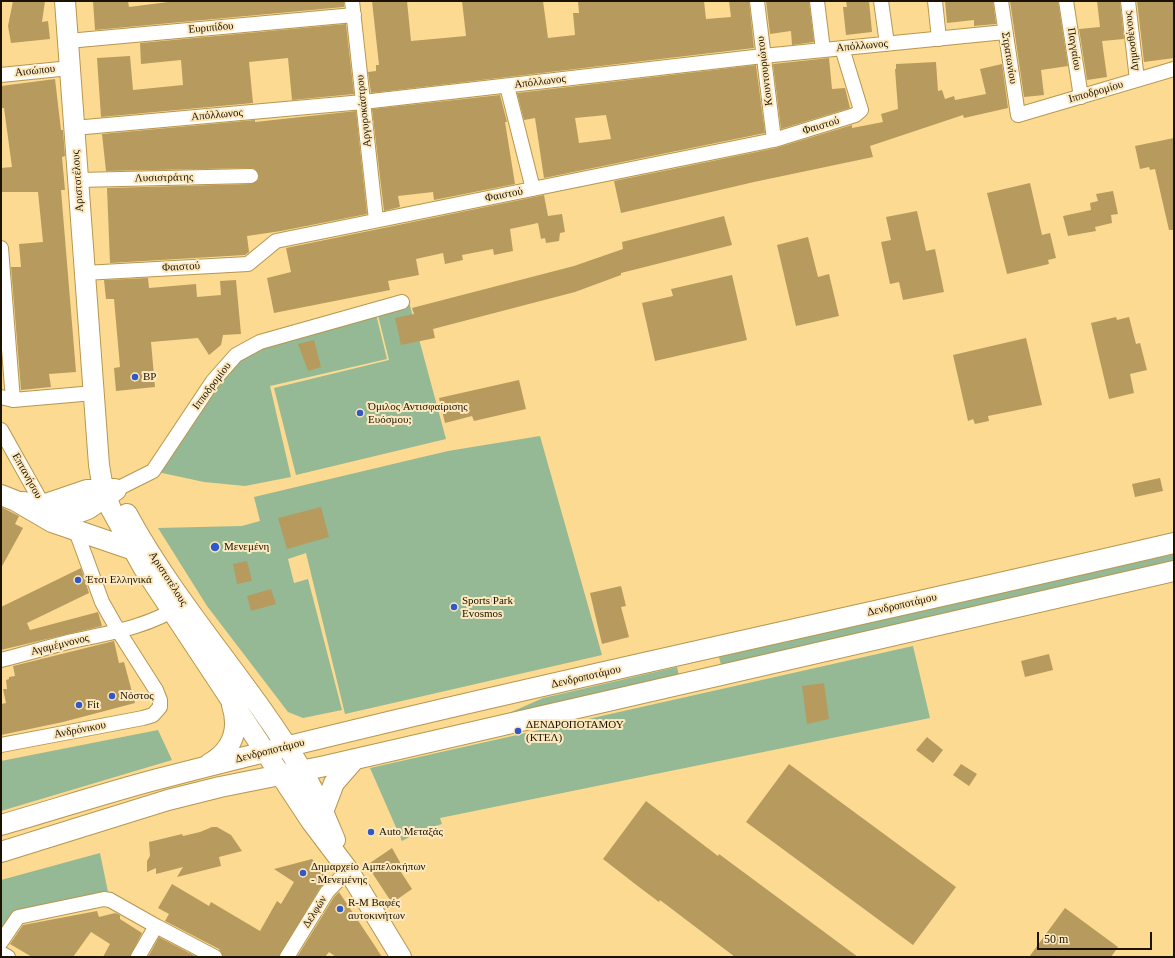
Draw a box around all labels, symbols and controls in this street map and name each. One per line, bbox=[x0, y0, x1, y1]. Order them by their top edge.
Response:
street label: Δημοσθένους bbox=[1122, 10, 1142, 72]
street label: Ευριπίδου bbox=[188, 19, 234, 37]
street label: Παγγαίου bbox=[1064, 27, 1084, 71]
street label: Στρατωνίου bbox=[998, 31, 1020, 85]
street label: Κουντουριώτου bbox=[754, 35, 776, 107]
street label: Απόλλωνος bbox=[836, 37, 888, 55]
street label: Αισώπου bbox=[14, 62, 56, 80]
street label: Απόλλωνος bbox=[514, 72, 566, 92]
street label: Αργυροκάστρου bbox=[354, 74, 374, 148]
street label: Ιπποδρομίου bbox=[1067, 78, 1125, 106]
street label: Απόλλωνος bbox=[191, 106, 243, 124]
street label: Φαιστού bbox=[801, 114, 841, 138]
street label: Αριστοτέλους bbox=[69, 150, 87, 212]
street label: Λυσιστράτης bbox=[135, 171, 193, 185]
street label: Φαιστού bbox=[484, 185, 524, 205]
street label: Φαιστού bbox=[162, 259, 200, 275]
street label: Ιπποδρομίου bbox=[190, 360, 234, 412]
place label: BP bbox=[143, 370, 156, 384]
marker: BP bbox=[130, 372, 140, 382]
place label: Όμιλος Αντισφαίρισης Ευόσμου; bbox=[368, 400, 468, 426]
marker: Όμιλος Αντισφαίρισης Ευόσμου; bbox=[355, 408, 365, 418]
street label: Επτανήσου bbox=[9, 451, 45, 501]
place label: Μενεμένη bbox=[224, 540, 269, 554]
marker: Μενεμένη bbox=[209, 541, 221, 553]
street label: Αριστοτέλους bbox=[146, 549, 190, 609]
place label: Έτσι Ελληνικά bbox=[86, 573, 152, 587]
marker: Έτσι Ελληνικά bbox=[73, 575, 83, 585]
street label: Δενδροποτάμου bbox=[866, 591, 938, 619]
place label: Sports Park Evosmos bbox=[462, 594, 513, 620]
marker: Sports Park Evosmos bbox=[449, 602, 459, 612]
street label: Αγαμέμνονος bbox=[30, 631, 90, 659]
street label: Δενδροποτάμου bbox=[550, 663, 622, 691]
place label: Νόστος bbox=[120, 689, 154, 703]
marker: Νόστος bbox=[107, 691, 117, 701]
place label: Fit bbox=[87, 698, 99, 712]
marker: Fit bbox=[74, 700, 84, 710]
place label: ΔΕΝΔΡΟΠΟΤΑΜΟΥ (ΚΤΕΛ) bbox=[526, 718, 624, 744]
street label: Ανδρόνικου bbox=[53, 719, 107, 741]
marker: ΔΕΝΔΡΟΠΟΤΑΜΟΥ (ΚΤΕΛ) bbox=[513, 726, 523, 736]
street label: Δενδροποτάμου bbox=[234, 736, 306, 766]
place label: Auto Μεταξάς bbox=[379, 825, 443, 839]
marker: Auto Μεταξάς bbox=[366, 827, 376, 837]
place label: Δημαρχείο Αμπελοκήπων - Μενεμένης bbox=[311, 860, 426, 886]
marker: Δημαρχείο Αμπελοκήπων - Μενεμένης bbox=[298, 868, 308, 878]
street label: Δελφών bbox=[300, 893, 330, 931]
place label: R-M Βαφές αυτοκινήτων bbox=[348, 896, 405, 922]
marker: R-M Βαφές αυτοκινήτων bbox=[335, 904, 345, 914]
scale bar bbox=[1039, 924, 1154, 950]
text: 50 m bbox=[1044, 932, 1068, 946]

